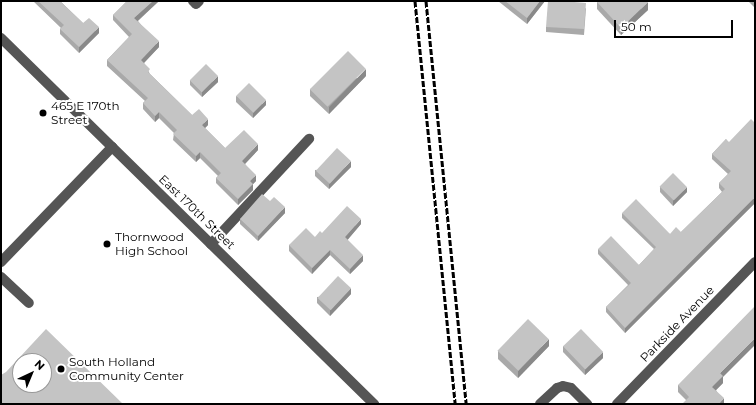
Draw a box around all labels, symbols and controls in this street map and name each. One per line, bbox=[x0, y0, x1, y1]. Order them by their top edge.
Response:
scale bar bbox=[616, 12, 735, 38]
text: 50 m bbox=[621, 19, 652, 34]
place label: 465 E 170th Street bbox=[51, 99, 120, 127]
marker: 465 E 170th Street bbox=[38, 108, 48, 118]
street label: East 170th Street bbox=[156, 172, 238, 252]
place label: Thornwood High School bbox=[115, 230, 188, 258]
marker: Thornwood High School bbox=[102, 239, 112, 249]
street label: Parkside Avenue bbox=[637, 283, 717, 365]
north arrow bbox=[12, 353, 52, 393]
place label: South Holland Community Center bbox=[69, 355, 184, 383]
text: N bbox=[32, 357, 48, 373]
marker: South Holland Community Center bbox=[56, 364, 66, 374]

